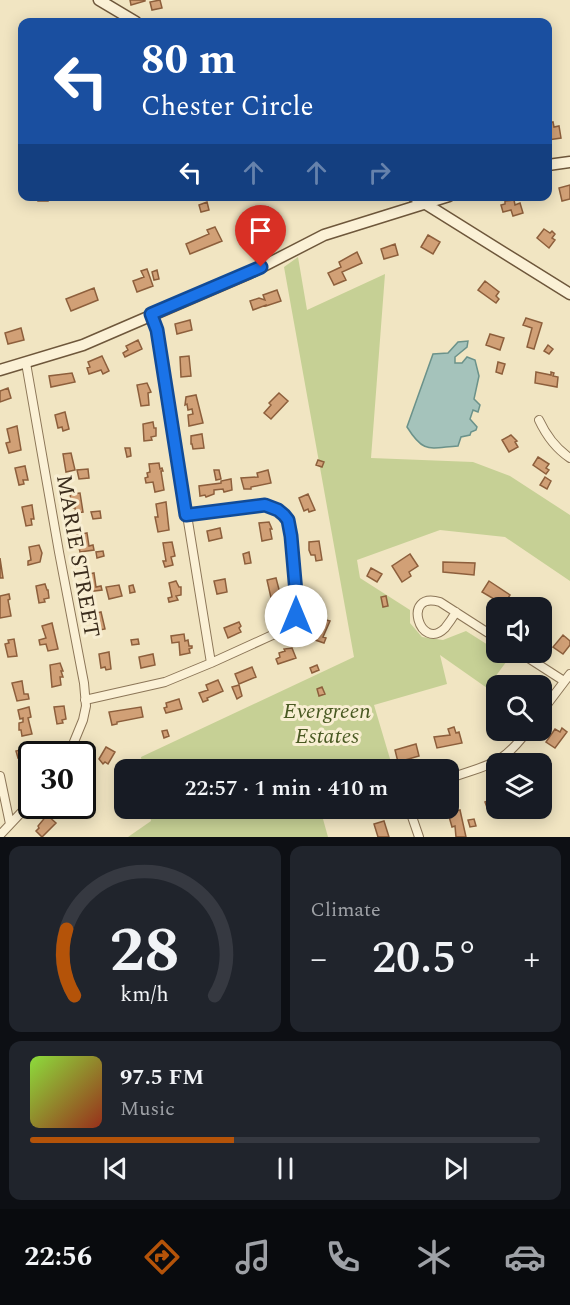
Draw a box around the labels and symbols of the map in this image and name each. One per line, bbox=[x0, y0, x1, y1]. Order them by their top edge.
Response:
pin bbox=[235, 205, 286, 267]
street label: MARIE STREET bbox=[47, 472, 108, 640]
position arrow bbox=[264, 584, 328, 648]
park label: Evergreen Estates bbox=[283, 695, 371, 753]
speed limit sign: 30 bbox=[18, 741, 96, 819]

